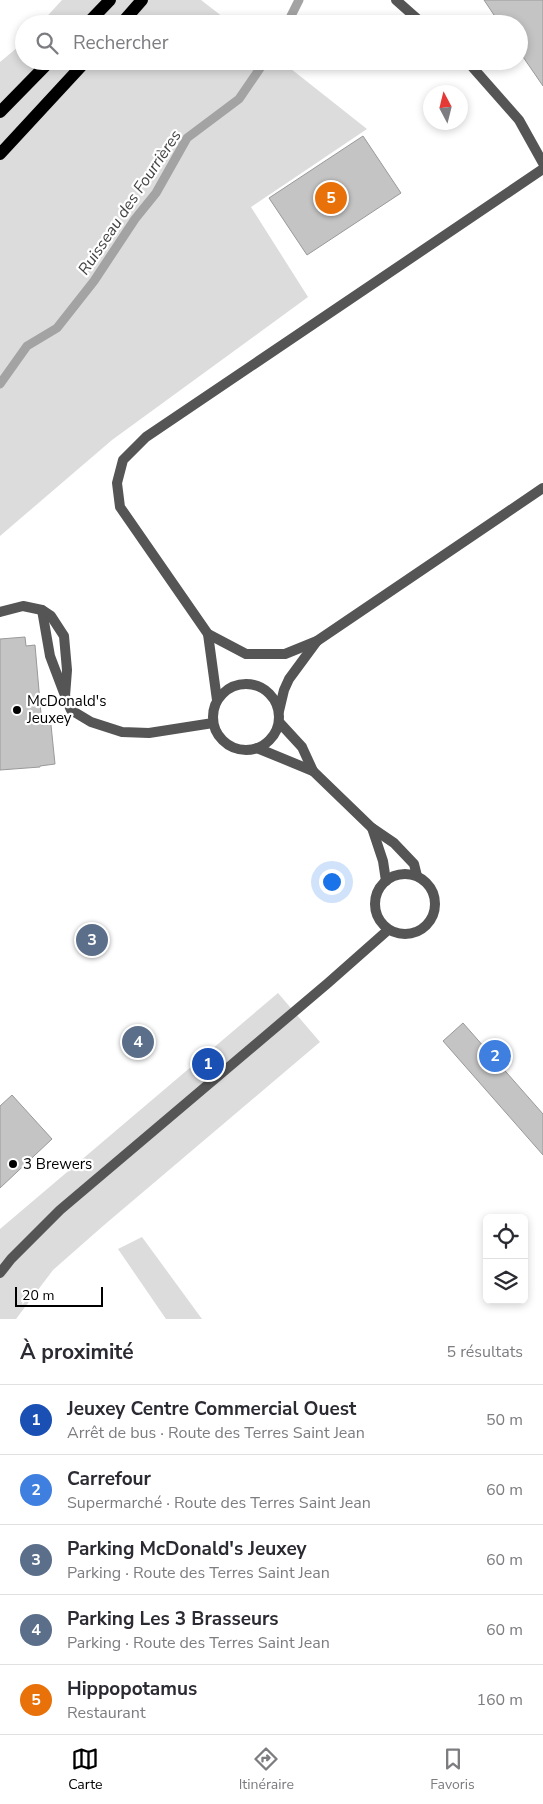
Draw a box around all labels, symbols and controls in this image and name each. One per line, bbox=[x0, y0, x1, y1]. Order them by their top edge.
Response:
search box bbox=[15, 15, 528, 70]
icon: search bbox=[33, 29, 61, 57]
text: Rechercher bbox=[73, 30, 168, 56]
north arrow bbox=[423, 85, 468, 130]
water label: Ruisseau des Fourrières bbox=[73, 126, 187, 279]
pin: 5 bbox=[315, 179, 347, 217]
place label: McDonald's Jeuxey bbox=[26, 691, 106, 728]
marker: McDonald's Jeuxey bbox=[11, 704, 23, 716]
your location bbox=[319, 869, 345, 895]
pin: 3 bbox=[76, 921, 108, 959]
pin: 4 bbox=[122, 1023, 154, 1061]
pin: 2 bbox=[479, 1037, 511, 1075]
pin: 1 bbox=[192, 1045, 224, 1083]
place label: 3 Brewers bbox=[23, 1154, 92, 1174]
marker: 3 Brewers bbox=[7, 1158, 19, 1170]
map controls bbox=[483, 1214, 528, 1304]
button: locate bbox=[483, 1214, 528, 1259]
button: layers bbox=[483, 1259, 528, 1304]
scale bar bbox=[15, 1284, 102, 1307]
text: 20 m bbox=[22, 1286, 54, 1305]
text: À proximité bbox=[20, 1338, 134, 1366]
text: 5 résultats bbox=[447, 1341, 523, 1363]
text: Jeuxey Centre Commercial Ouest bbox=[67, 1396, 356, 1422]
text: 1 bbox=[31, 1409, 41, 1431]
text: 50 m bbox=[486, 1409, 523, 1431]
text: Arrêt de bus · Route des Terres Saint Jean bbox=[67, 1422, 365, 1444]
text: Carrefour bbox=[67, 1466, 151, 1492]
text: 2 bbox=[31, 1479, 41, 1501]
text: 60 m bbox=[486, 1479, 523, 1501]
text: Supermarché · Route des Terres Saint Jean bbox=[67, 1492, 371, 1514]
text: Parking McDonald's Jeuxey bbox=[67, 1536, 307, 1562]
text: 3 bbox=[31, 1549, 41, 1571]
text: 60 m bbox=[486, 1549, 523, 1571]
text: Parking · Route des Terres Saint Jean bbox=[67, 1562, 330, 1584]
text: Parking Les 3 Brasseurs bbox=[67, 1606, 279, 1632]
text: 4 bbox=[31, 1619, 41, 1641]
text: 60 m bbox=[486, 1619, 523, 1641]
text: Parking · Route des Terres Saint Jean bbox=[67, 1632, 330, 1654]
text: Hippopotamus bbox=[67, 1676, 197, 1702]
text: 5 bbox=[31, 1689, 41, 1711]
text: 160 m bbox=[476, 1689, 523, 1711]
text: Restaurant bbox=[67, 1702, 146, 1724]
tab: Carte bbox=[68, 1745, 102, 1794]
tab: Itinéraire bbox=[239, 1745, 294, 1794]
tab: Favoris bbox=[430, 1745, 475, 1794]

